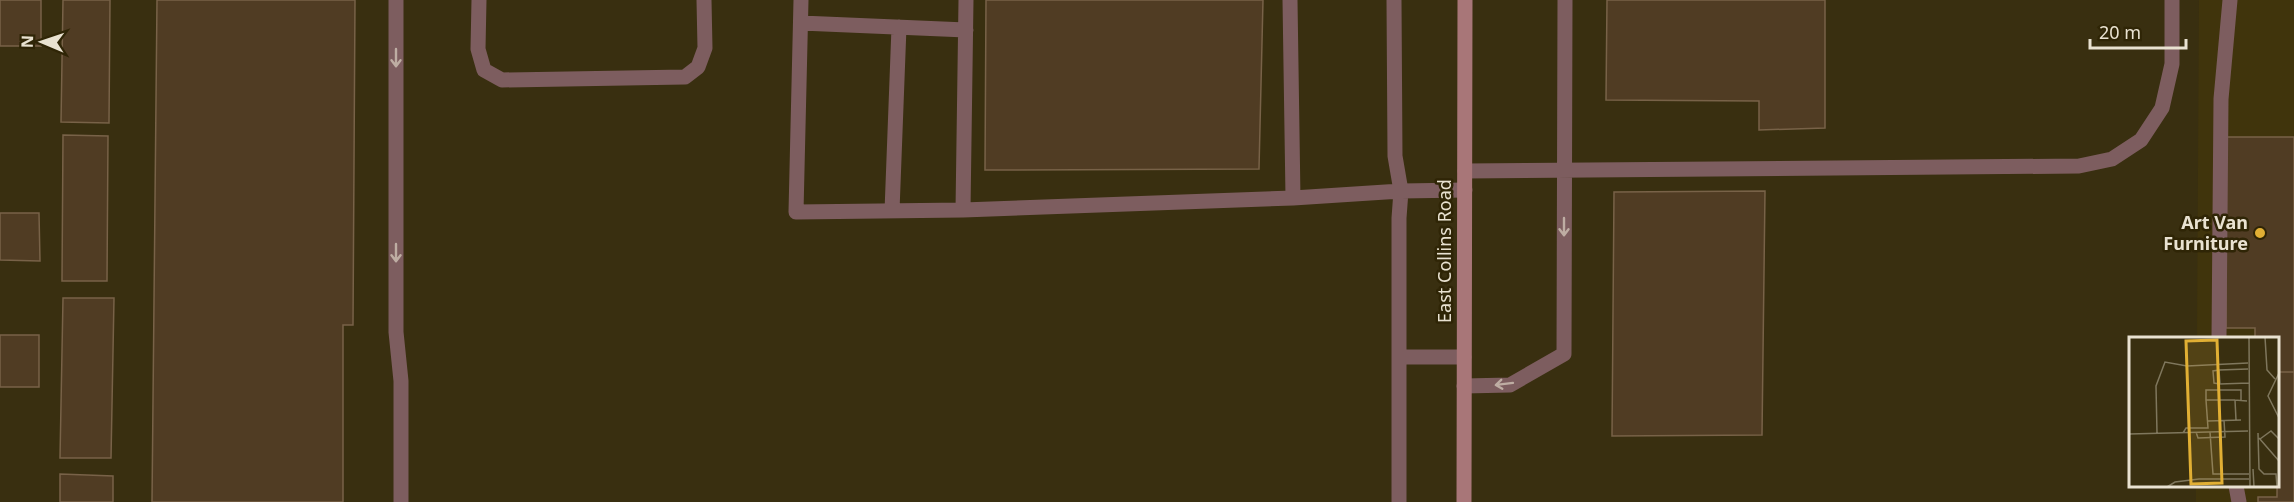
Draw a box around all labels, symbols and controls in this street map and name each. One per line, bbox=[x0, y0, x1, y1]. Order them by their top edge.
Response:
north arrow bbox=[12, 12, 72, 72]
scale bar bbox=[2090, 12, 2186, 50]
text: 20 m bbox=[2099, 20, 2141, 44]
text: N bbox=[16, 35, 38, 48]
one-way arrow bbox=[390, 48, 402, 68]
street label: East Collins Road bbox=[1432, 179, 1456, 323]
place label: Art Van Furniture bbox=[2163, 210, 2248, 255]
one-way arrow bbox=[1558, 217, 1570, 237]
marker: Art Van Furniture bbox=[2253, 226, 2267, 240]
one-way arrow bbox=[390, 243, 402, 263]
inset map bbox=[2129, 337, 2279, 487]
one-way arrow bbox=[1495, 379, 1514, 390]

